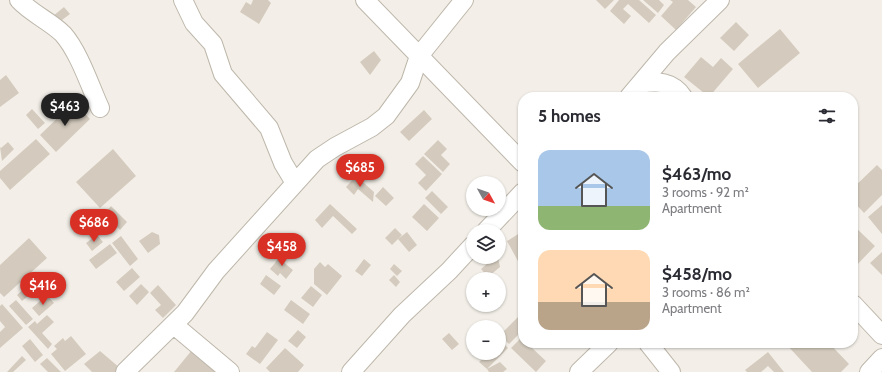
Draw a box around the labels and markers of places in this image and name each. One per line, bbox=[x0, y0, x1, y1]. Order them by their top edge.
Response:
pin: $463 bbox=[41, 93, 89, 127]
pin: $685 bbox=[336, 154, 384, 188]
pin: $686 bbox=[70, 209, 118, 243]
pin: $458 bbox=[258, 233, 306, 267]
pin: $416 bbox=[19, 272, 67, 306]

